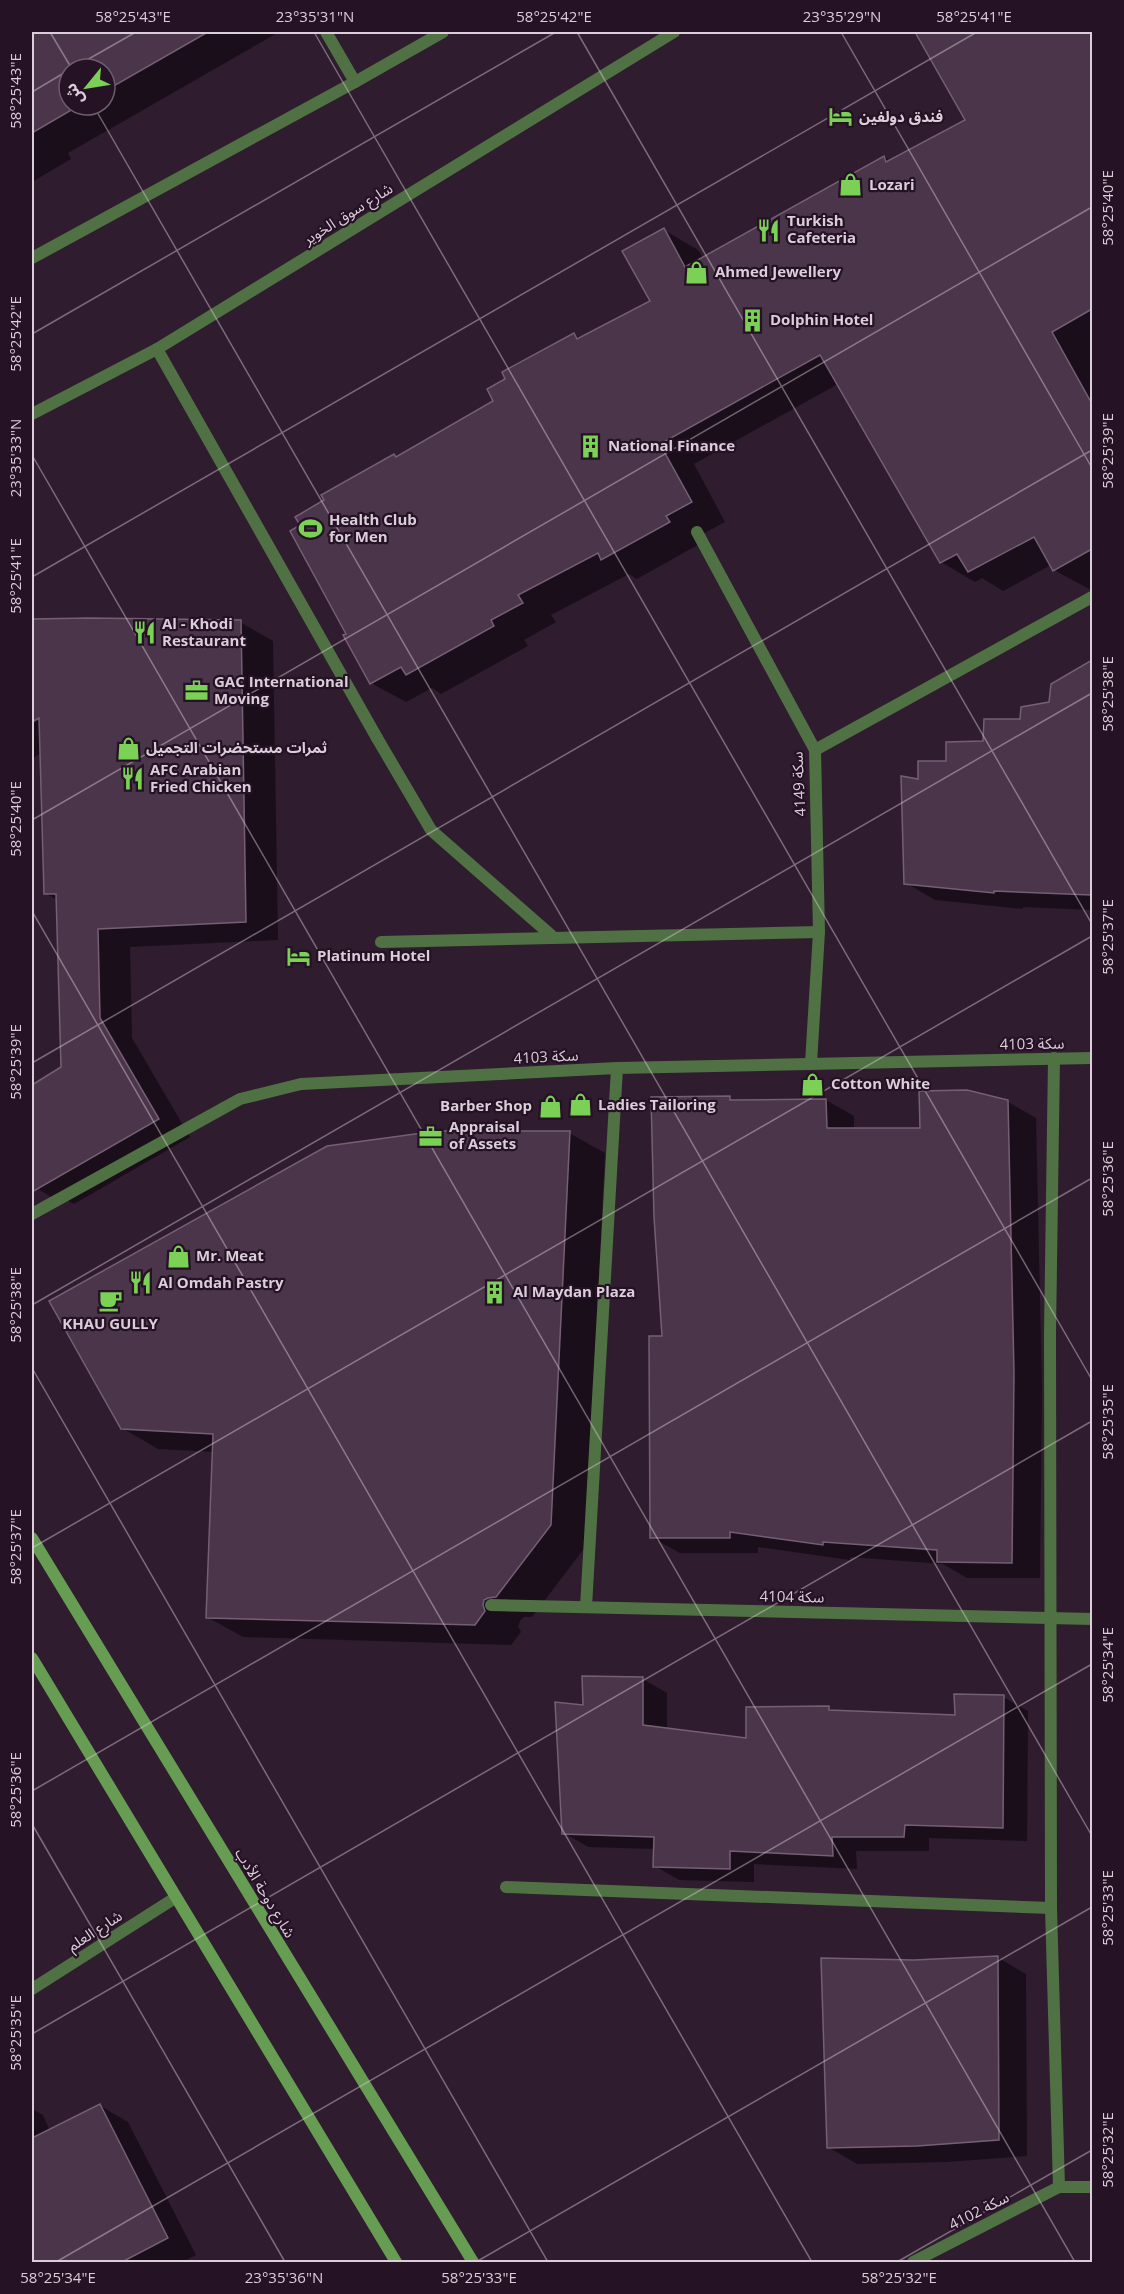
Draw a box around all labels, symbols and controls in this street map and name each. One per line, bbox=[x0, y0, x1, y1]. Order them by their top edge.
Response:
text: 58°25'43"E bbox=[95, 6, 171, 26]
text: 23°35'31"N bbox=[276, 6, 354, 26]
text: 58°25'42"E bbox=[516, 6, 592, 26]
text: 23°35'29"N bbox=[803, 6, 881, 26]
text: 58°25'41"E bbox=[936, 6, 1012, 26]
text: 58°25'43"E bbox=[5, 53, 25, 129]
north arrow bbox=[57, 57, 117, 117]
text: ش bbox=[59, 79, 89, 109]
hotel icon: فندق دولفين bbox=[828, 104, 854, 130]
place label: فندق دولفين bbox=[859, 106, 943, 126]
text: 58°25'40"E bbox=[1097, 170, 1117, 246]
shop icon: Lozari bbox=[838, 172, 864, 198]
place label: Lozari bbox=[869, 174, 915, 194]
street label: شارع سوق الخوير bbox=[298, 178, 398, 252]
place label: Turkish Cafeteria bbox=[787, 210, 856, 247]
restaurant icon: Turkish Cafeteria bbox=[756, 217, 782, 243]
shop icon: Ahmed Jewellery bbox=[684, 259, 710, 285]
place label: Ahmed Jewellery bbox=[715, 261, 842, 281]
text: 58°25'42"E bbox=[5, 296, 25, 372]
building icon: Dolphin Hotel bbox=[739, 307, 765, 333]
place label: Dolphin Hotel bbox=[770, 309, 873, 329]
text: 58°25'39"E bbox=[1097, 413, 1117, 489]
text: 23°35'33"N bbox=[5, 419, 25, 497]
building icon: National Finance bbox=[577, 433, 603, 459]
place label: National Finance bbox=[608, 435, 735, 455]
place label: Health Club for Men bbox=[329, 509, 417, 546]
sports icon: Health Club for Men bbox=[298, 516, 324, 542]
text: 58°25'41"E bbox=[5, 538, 25, 614]
place label: Al - Khodi Restaurant bbox=[162, 613, 246, 650]
restaurant icon: Al - Khodi Restaurant bbox=[131, 620, 157, 646]
text: 58°25'38"E bbox=[1097, 656, 1117, 732]
place label: GAC International Moving bbox=[214, 671, 348, 708]
office icon: GAC International Moving bbox=[183, 678, 209, 704]
shop icon: ثمرات مستحضرات التجميل bbox=[115, 735, 141, 761]
place label: ثمرات مستحضرات التجميل bbox=[146, 737, 327, 757]
street label: سكة 4149 bbox=[786, 751, 810, 817]
place label: AFC Arabian Fried Chicken bbox=[150, 759, 252, 796]
restaurant icon: AFC Arabian Fried Chicken bbox=[119, 766, 145, 792]
text: 58°25'40"E bbox=[5, 781, 25, 857]
text: 58°25'37"E bbox=[1097, 899, 1117, 975]
hotel icon: Platinum Hotel bbox=[286, 943, 312, 969]
place label: Platinum Hotel bbox=[317, 945, 430, 965]
text: 58°25'39"E bbox=[5, 1024, 25, 1100]
street label: سكة 4103 bbox=[999, 1032, 1065, 1054]
street label: سكة 4103 bbox=[513, 1044, 579, 1068]
shop icon: Cotton White bbox=[800, 1071, 826, 1097]
place label: Cotton White bbox=[831, 1073, 930, 1093]
shop icon: Ladies Tailoring bbox=[567, 1092, 593, 1118]
shop icon: Barber Shop bbox=[537, 1093, 563, 1119]
place label: Ladies Tailoring bbox=[598, 1094, 716, 1114]
place label: Barber Shop bbox=[440, 1095, 532, 1115]
place label: Appraisal of Assets bbox=[449, 1116, 520, 1153]
office icon: Appraisal of Assets bbox=[418, 1123, 444, 1149]
text: 58°25'36"E bbox=[1097, 1141, 1117, 1217]
shop icon: Mr. Meat bbox=[165, 1243, 191, 1269]
place label: Mr. Meat bbox=[196, 1245, 264, 1265]
text: 58°25'38"E bbox=[5, 1267, 25, 1343]
restaurant icon: Al Omdah Pastry bbox=[127, 1270, 153, 1296]
place label: Al Omdah Pastry bbox=[158, 1272, 284, 1292]
building icon: Al Maydan Plaza bbox=[482, 1279, 508, 1305]
place label: Al Maydan Plaza bbox=[513, 1281, 635, 1301]
cafe icon: KHAU GULLY bbox=[97, 1287, 123, 1313]
place label: KHAU GULLY bbox=[62, 1313, 158, 1333]
text: 58°25'35"E bbox=[1097, 1384, 1117, 1460]
text: 58°25'37"E bbox=[5, 1509, 25, 1585]
street label: سكة 4104 bbox=[759, 1585, 825, 1607]
text: 58°25'34"E bbox=[1097, 1627, 1117, 1703]
text: 58°25'36"E bbox=[5, 1752, 25, 1828]
street label: شارع دوحة الأدب bbox=[229, 1844, 301, 1943]
text: 58°25'33"E bbox=[1097, 1870, 1117, 1946]
street label: شارع العلم bbox=[63, 1905, 127, 1958]
text: 58°25'35"E bbox=[5, 1995, 25, 2071]
text: 58°25'32"E bbox=[1097, 2112, 1117, 2188]
street label: سكة 4102 bbox=[945, 2186, 1012, 2234]
text: 58°25'34"E bbox=[20, 2267, 96, 2287]
text: 23°35'36"N bbox=[245, 2267, 323, 2287]
text: 58°25'33"E bbox=[441, 2267, 517, 2287]
text: 58°25'32"E bbox=[861, 2267, 937, 2287]

